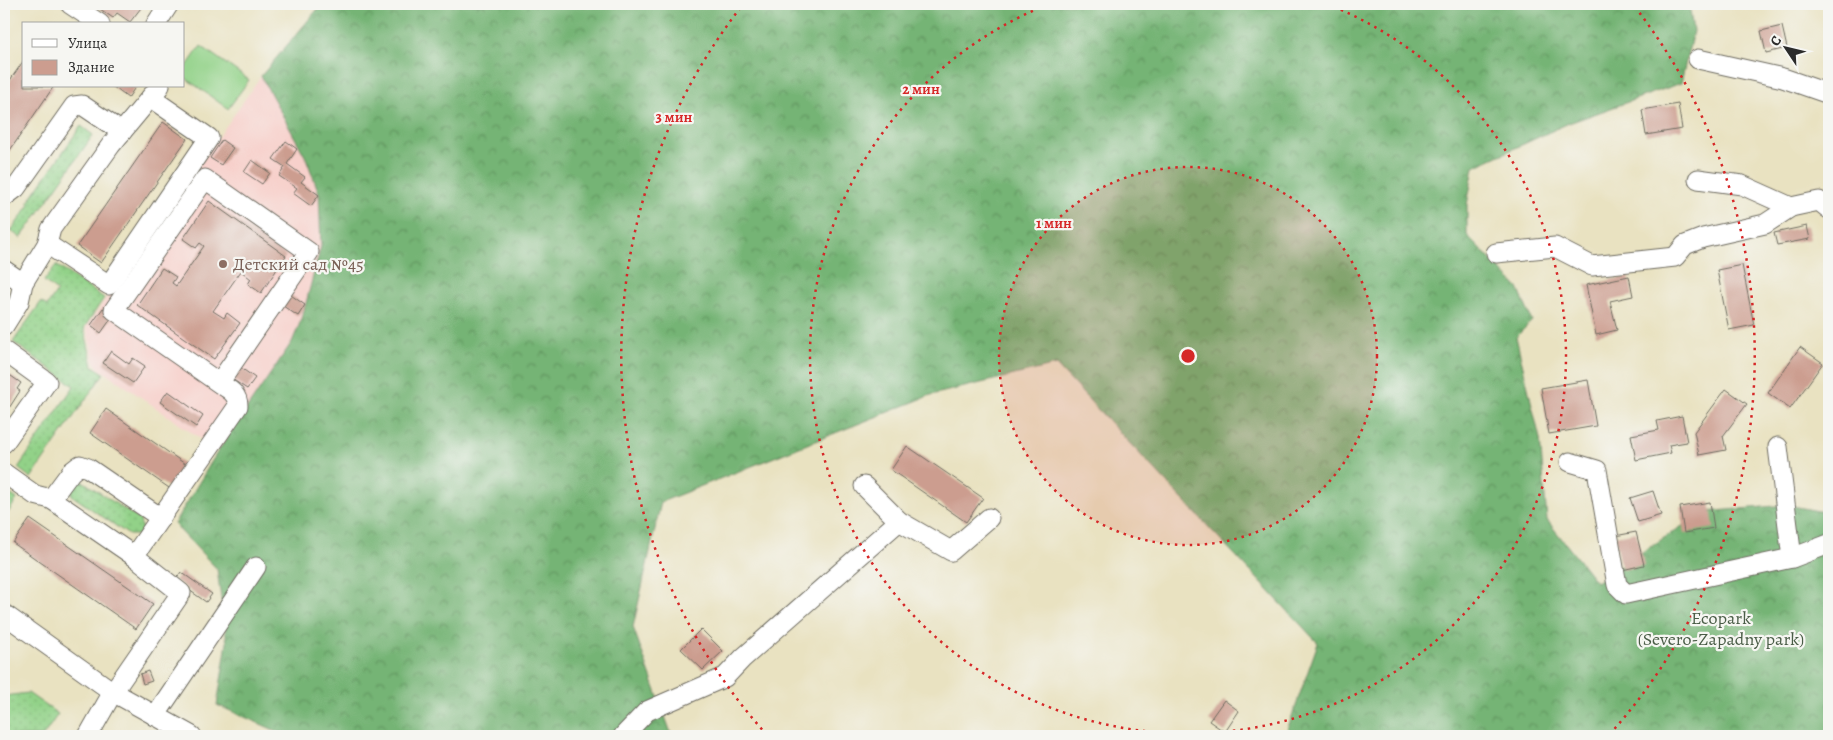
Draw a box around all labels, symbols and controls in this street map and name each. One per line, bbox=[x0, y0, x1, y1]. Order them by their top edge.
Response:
legend bbox=[22, 22, 185, 88]
north arrow bbox=[1760, 22, 1810, 72]
text: С bbox=[1766, 32, 1786, 50]
text: Улица bbox=[68, 33, 107, 53]
text: Здание bbox=[68, 57, 115, 77]
text: 2 мин bbox=[902, 79, 940, 99]
text: 3 мин bbox=[656, 107, 693, 127]
text: 1 мин bbox=[1036, 213, 1072, 233]
place label: Детский сад №45 bbox=[233, 252, 364, 276]
marker: Детский сад №45 bbox=[217, 258, 229, 270]
centre of rings bbox=[1179, 347, 1197, 365]
park label: Ecopark (Severo-Zapadny park) bbox=[1638, 606, 1804, 651]

